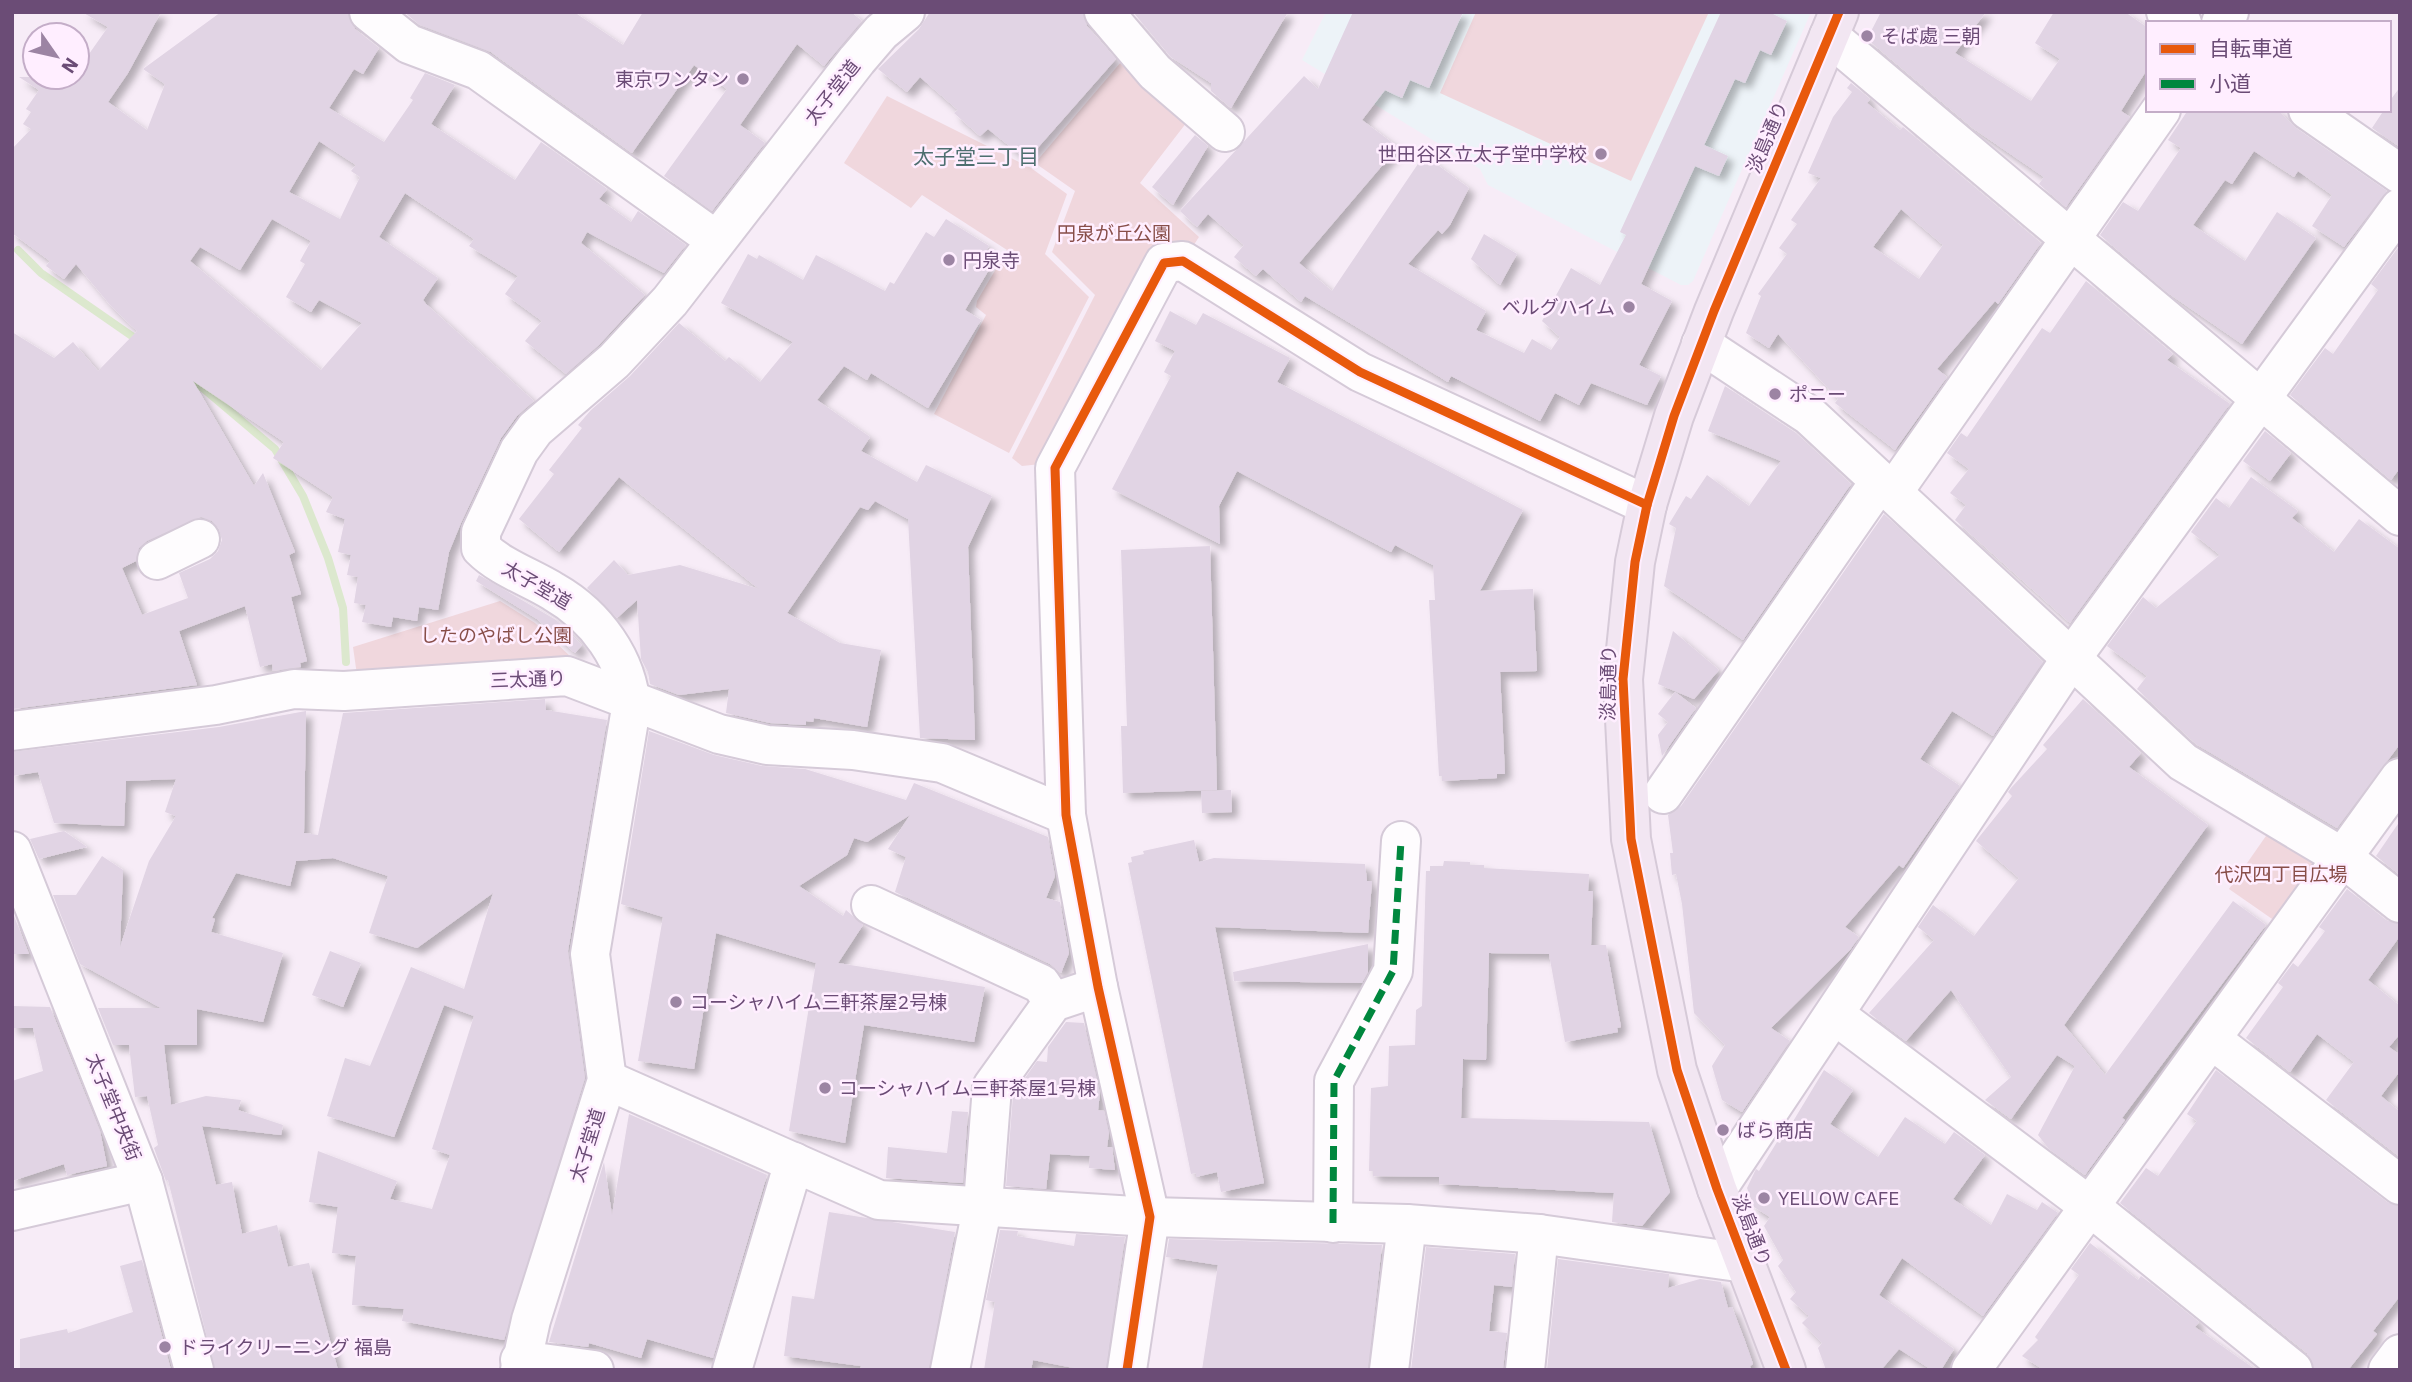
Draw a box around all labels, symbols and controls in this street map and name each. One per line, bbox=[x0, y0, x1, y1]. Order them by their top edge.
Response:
north arrow bbox=[21, 21, 91, 91]
legend bbox=[2146, 21, 2391, 112]
place label: そば處 三朝 bbox=[1881, 24, 1980, 48]
marker: そば處 三朝 bbox=[1859, 28, 1875, 44]
text: 自転車道 bbox=[2209, 34, 2293, 62]
text: N bbox=[56, 53, 84, 78]
street label: 太子堂道 bbox=[799, 55, 865, 129]
place label: 東京ワンタン bbox=[615, 67, 729, 91]
text: 小道 bbox=[2209, 69, 2251, 97]
marker: 東京ワンタン bbox=[735, 71, 751, 87]
street label: 淡島通り bbox=[1741, 97, 1793, 177]
district label: 太子堂三丁目 bbox=[913, 142, 1039, 170]
place label: 世田谷区立太子堂中学校 bbox=[1378, 142, 1587, 166]
marker: 世田谷区立太子堂中学校 bbox=[1593, 146, 1609, 162]
park label: 円泉が丘公園 bbox=[1057, 221, 1171, 245]
place label: 円泉寺 bbox=[963, 248, 1020, 272]
marker: 円泉寺 bbox=[941, 252, 957, 268]
place label: ベルグハイム bbox=[1502, 295, 1615, 319]
marker: ベルグハイム bbox=[1621, 299, 1637, 315]
place label: ポニー bbox=[1789, 382, 1846, 406]
marker: ポニー bbox=[1767, 386, 1783, 402]
street label: 太子堂道 bbox=[498, 556, 576, 614]
park label: したのやばし公園 bbox=[420, 623, 572, 647]
street label: 淡島通り bbox=[1595, 645, 1621, 721]
street label: 三太通り bbox=[490, 666, 566, 692]
park label: 代沢四丁目広場 bbox=[2214, 862, 2348, 886]
place label: コーシャハイム三軒茶屋2号棟 bbox=[690, 990, 947, 1014]
marker: コーシャハイム三軒茶屋2号棟 bbox=[668, 994, 684, 1010]
street label: 太子堂中央街 bbox=[82, 1050, 146, 1164]
place label: コーシャハイム三軒茶屋1号棟 bbox=[839, 1076, 1096, 1100]
marker: コーシャハイム三軒茶屋1号棟 bbox=[817, 1080, 833, 1096]
street label: 太子堂道 bbox=[564, 1105, 610, 1185]
place label: ばら商店 bbox=[1737, 1118, 1813, 1142]
marker: ばら商店 bbox=[1715, 1122, 1731, 1138]
place label: YELLOW CAFE bbox=[1778, 1186, 1899, 1210]
street label: 淡島通り bbox=[1727, 1190, 1777, 1270]
marker: YELLOW CAFE bbox=[1756, 1190, 1772, 1206]
place label: ドライクリーニング 福島 bbox=[179, 1335, 392, 1359]
marker: ドライクリーニング 福島 bbox=[157, 1339, 173, 1355]

